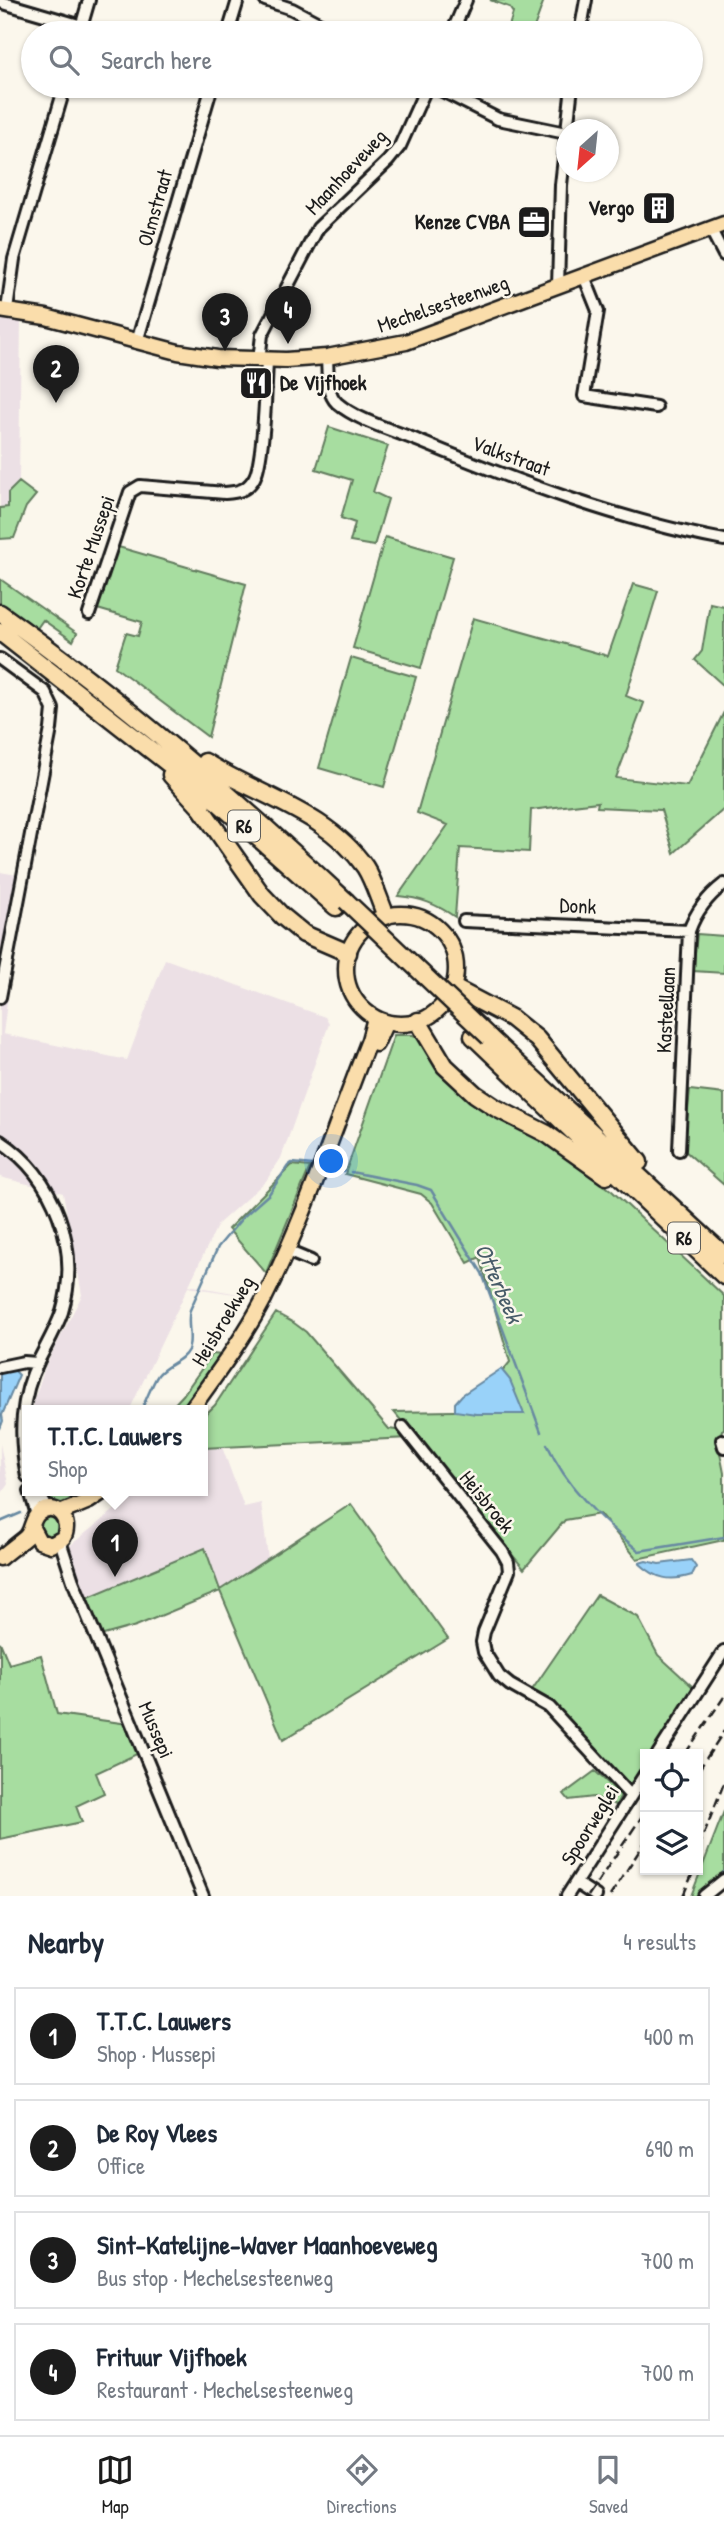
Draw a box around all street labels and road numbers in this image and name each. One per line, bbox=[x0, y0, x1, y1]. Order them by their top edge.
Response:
street label: Maanhoeveweg bbox=[298, 122, 393, 221]
street label: Olmstraat bbox=[130, 165, 180, 250]
street label: Mechelsesteenweg bbox=[373, 267, 512, 340]
street label: Valkstraat bbox=[468, 428, 555, 483]
street label: Korte Mussepi bbox=[59, 492, 122, 602]
road number: R6 bbox=[228, 810, 260, 842]
street label: Donk bbox=[559, 890, 597, 921]
street label: Kasteellaan bbox=[649, 966, 682, 1054]
road number: R6 bbox=[668, 1222, 700, 1254]
street label: Heisbroekweg bbox=[184, 1270, 261, 1371]
street label: Heisbroek bbox=[453, 1464, 522, 1539]
street label: Mussepi bbox=[132, 1697, 181, 1763]
street label: Spoorweglei bbox=[554, 1779, 626, 1870]

